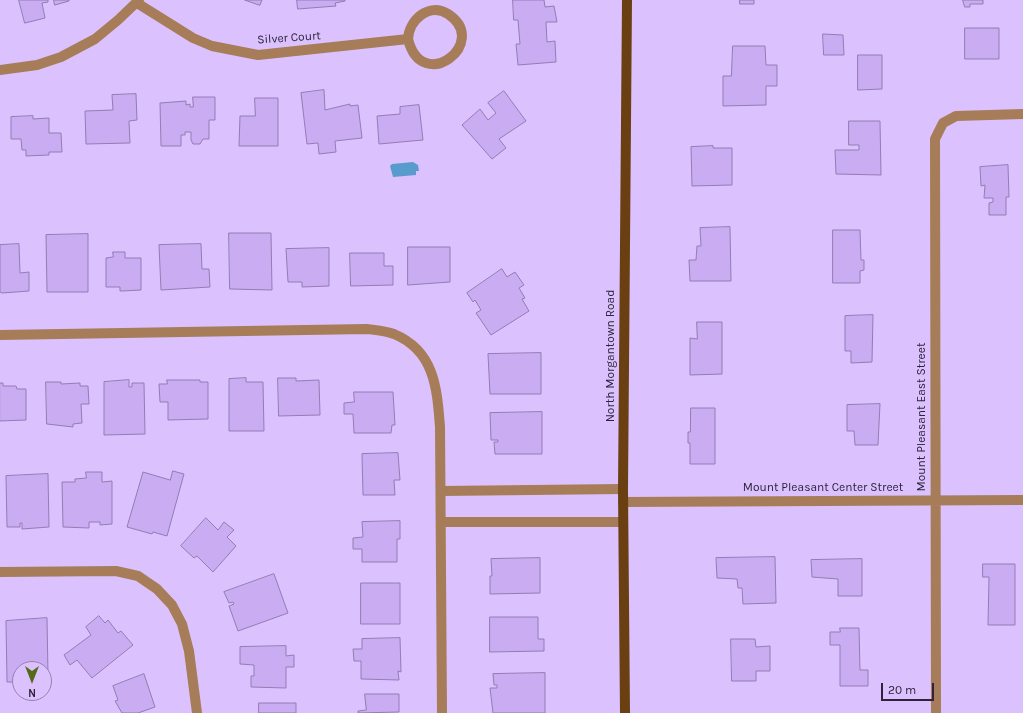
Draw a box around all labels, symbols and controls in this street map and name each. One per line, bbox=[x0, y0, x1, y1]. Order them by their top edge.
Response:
street label: Silver Court bbox=[257, 29, 321, 47]
street label: North Morgantown Road bbox=[604, 290, 618, 422]
street label: Mount Pleasant East Street bbox=[915, 343, 929, 491]
street label: Mount Pleasant Center Street bbox=[743, 481, 903, 495]
north arrow bbox=[12, 661, 52, 701]
scale bar bbox=[883, 675, 936, 701]
text: 20 m bbox=[888, 683, 916, 697]
text: N bbox=[28, 686, 36, 699]

